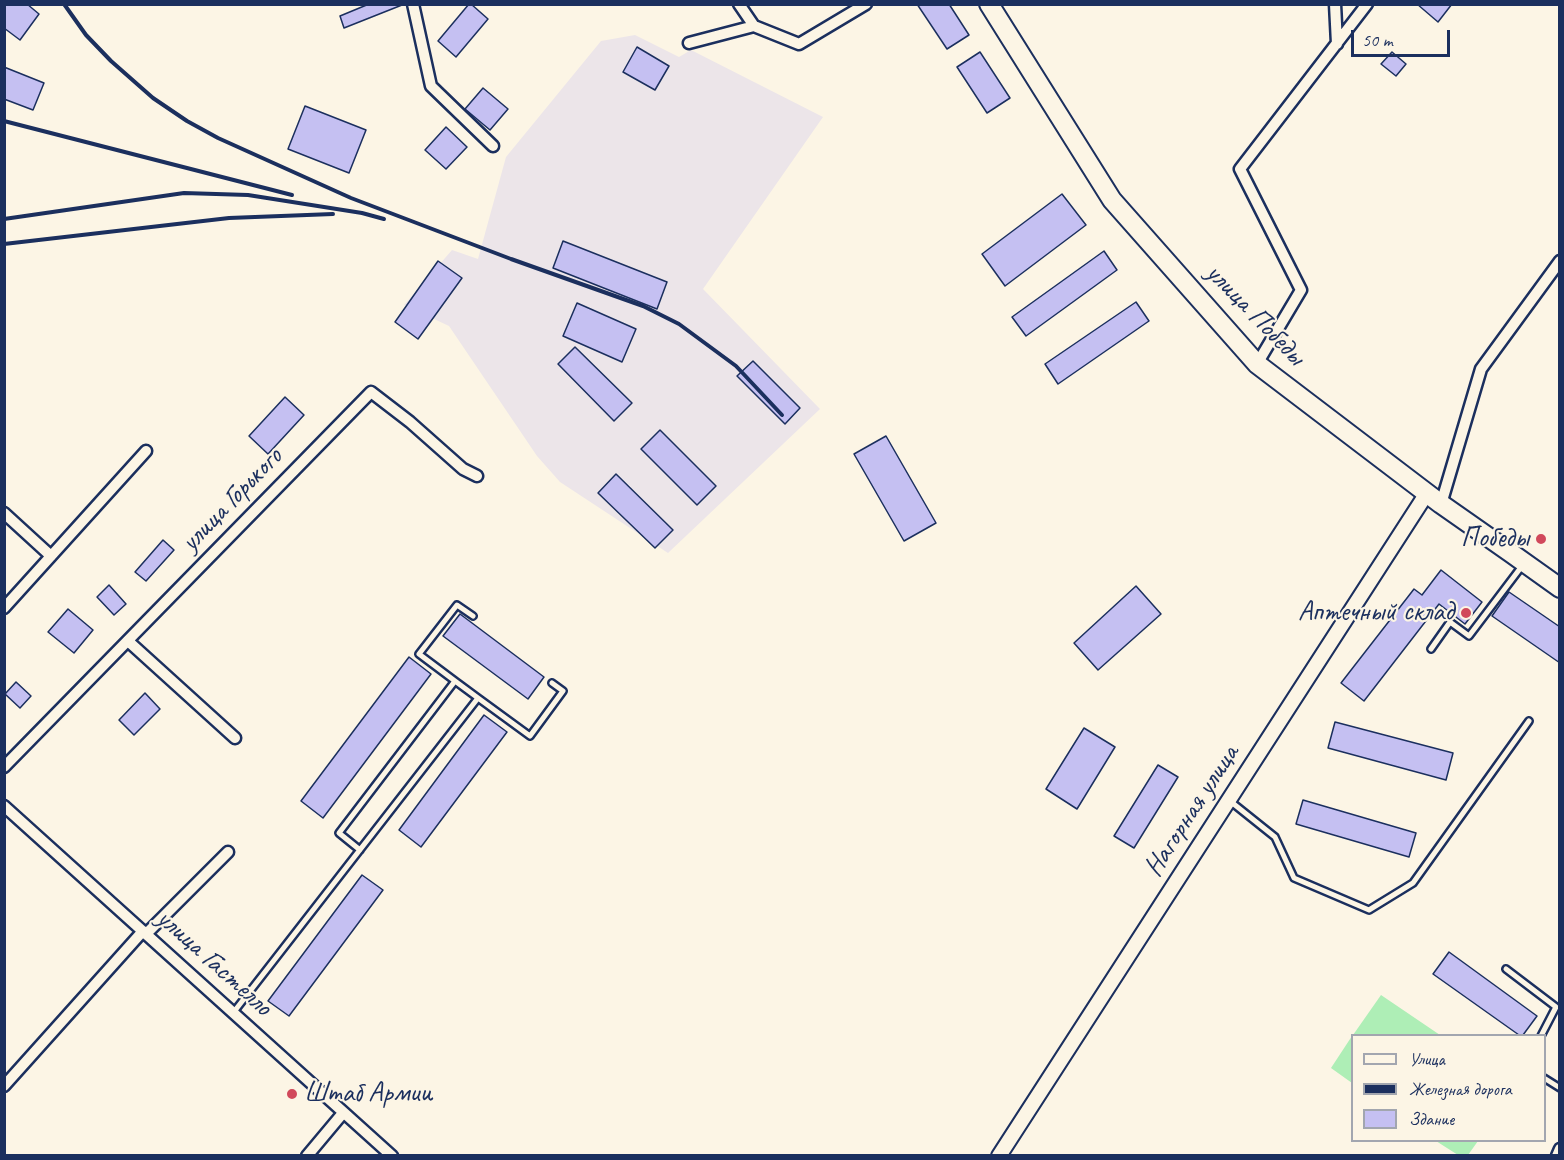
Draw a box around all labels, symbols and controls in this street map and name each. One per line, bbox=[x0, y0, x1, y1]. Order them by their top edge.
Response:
scale bar bbox=[1354, 18, 1453, 56]
text: 50 m bbox=[1362, 29, 1393, 51]
street label: улица Победы bbox=[1198, 257, 1312, 373]
street label: улица Горького bbox=[174, 441, 290, 559]
place label: Победы bbox=[1461, 522, 1529, 556]
marker: Победы bbox=[1534, 532, 1548, 546]
place label: Аптечный склад bbox=[1298, 596, 1454, 630]
marker: Аптечный склад bbox=[1459, 606, 1473, 620]
street label: Нагорная улица bbox=[1137, 739, 1247, 883]
street label: улица Гастелло bbox=[149, 902, 279, 1024]
legend bbox=[1351, 1034, 1546, 1142]
text: Улица bbox=[1409, 1048, 1445, 1070]
place label: Штаб Армии bbox=[304, 1077, 432, 1111]
text: Железная дорога bbox=[1409, 1078, 1512, 1100]
marker: Штаб Армии bbox=[285, 1087, 299, 1101]
text: Здание bbox=[1409, 1108, 1454, 1130]

